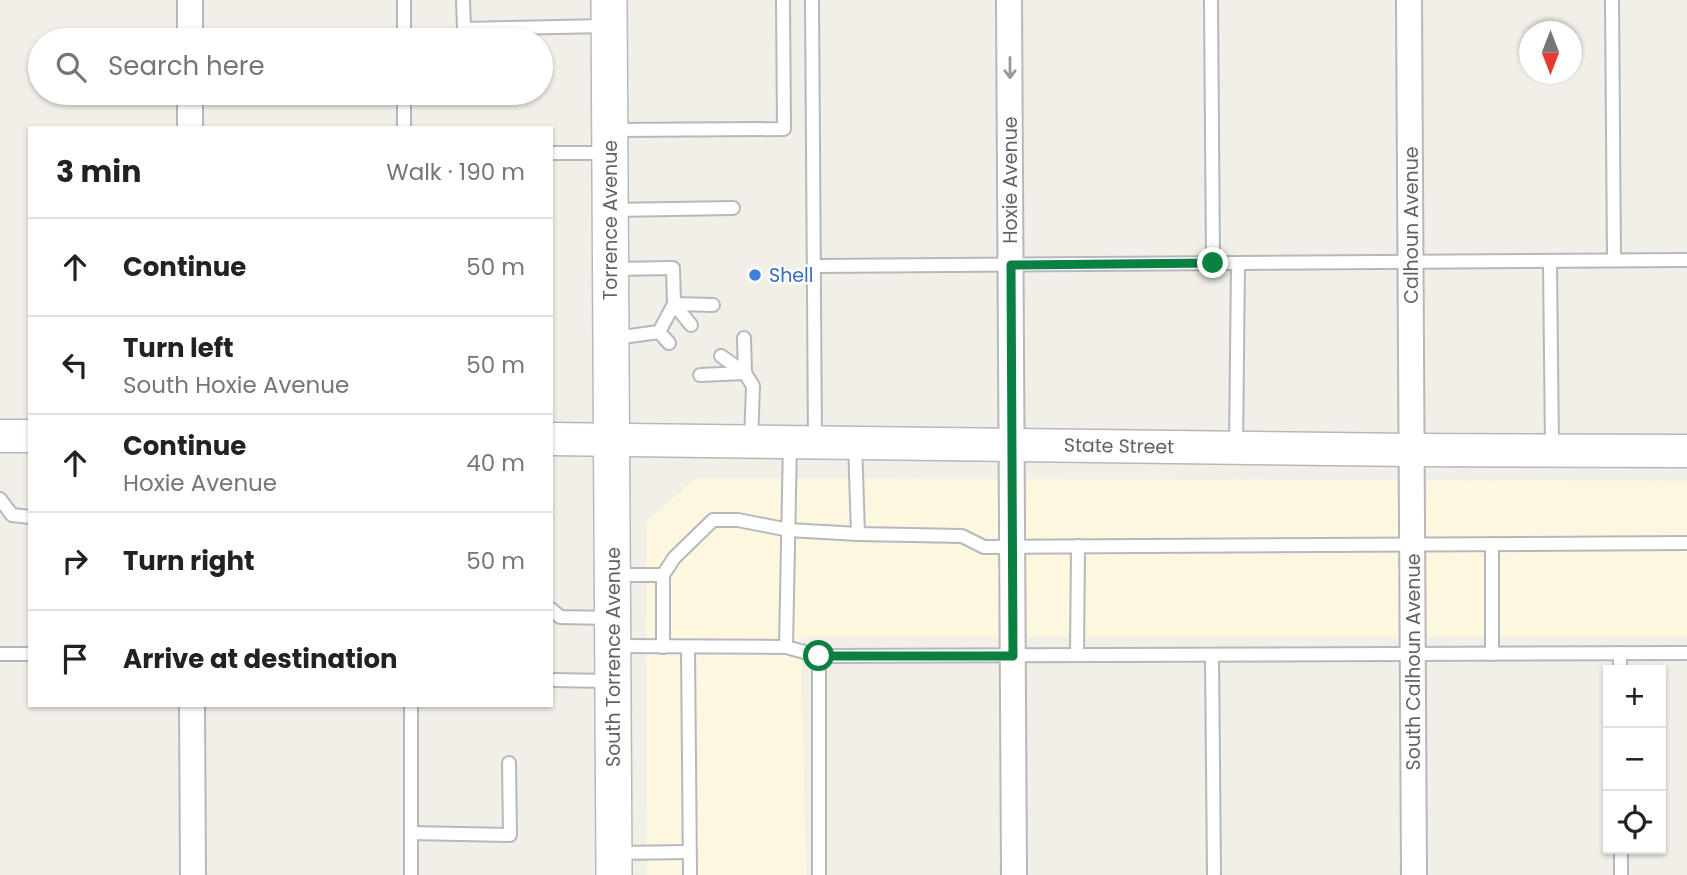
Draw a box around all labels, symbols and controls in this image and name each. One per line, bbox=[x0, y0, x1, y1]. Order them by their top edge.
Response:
north arrow bbox=[1519, 21, 1582, 84]
search box bbox=[28, 28, 553, 105]
icon: search bbox=[52, 48, 90, 86]
text: Search here bbox=[108, 48, 265, 84]
one-way arrow bbox=[1003, 56, 1017, 79]
street label: Hoxie Avenue bbox=[997, 116, 1024, 244]
street label: Torrence Avenue bbox=[597, 140, 624, 300]
street label: Calhoun Avenue bbox=[1398, 146, 1425, 304]
text: 3 min bbox=[56, 150, 141, 193]
text: Walk · 190 m bbox=[386, 156, 525, 188]
route end bbox=[1197, 247, 1228, 278]
icon: ahead bbox=[56, 248, 94, 286]
text: Continue bbox=[123, 249, 246, 285]
text: 50 m bbox=[466, 251, 525, 283]
place label: Shell bbox=[769, 262, 813, 289]
marker: Shell bbox=[747, 267, 763, 283]
text: Turn left bbox=[123, 330, 234, 366]
icon: left bbox=[56, 346, 94, 384]
text: 50 m bbox=[466, 349, 525, 381]
text: South Hoxie Avenue bbox=[123, 369, 349, 401]
text: Continue bbox=[123, 428, 246, 464]
street label: State Street bbox=[1064, 432, 1174, 460]
icon: ahead bbox=[56, 444, 94, 482]
text: 40 m bbox=[466, 447, 525, 479]
text: Hoxie Avenue bbox=[123, 467, 277, 499]
icon: right bbox=[56, 542, 94, 580]
text: Turn right bbox=[123, 543, 255, 579]
text: 50 m bbox=[466, 545, 525, 577]
street label: South Torrence Avenue bbox=[600, 547, 627, 767]
street label: South Calhoun Avenue bbox=[1400, 554, 1427, 770]
icon: arrive bbox=[56, 640, 94, 678]
route start bbox=[803, 640, 834, 671]
text: Arrive at destination bbox=[123, 641, 398, 677]
map controls bbox=[1603, 665, 1666, 854]
button: + bbox=[1603, 665, 1666, 728]
button: − bbox=[1603, 728, 1666, 791]
button: locate bbox=[1603, 791, 1666, 854]

